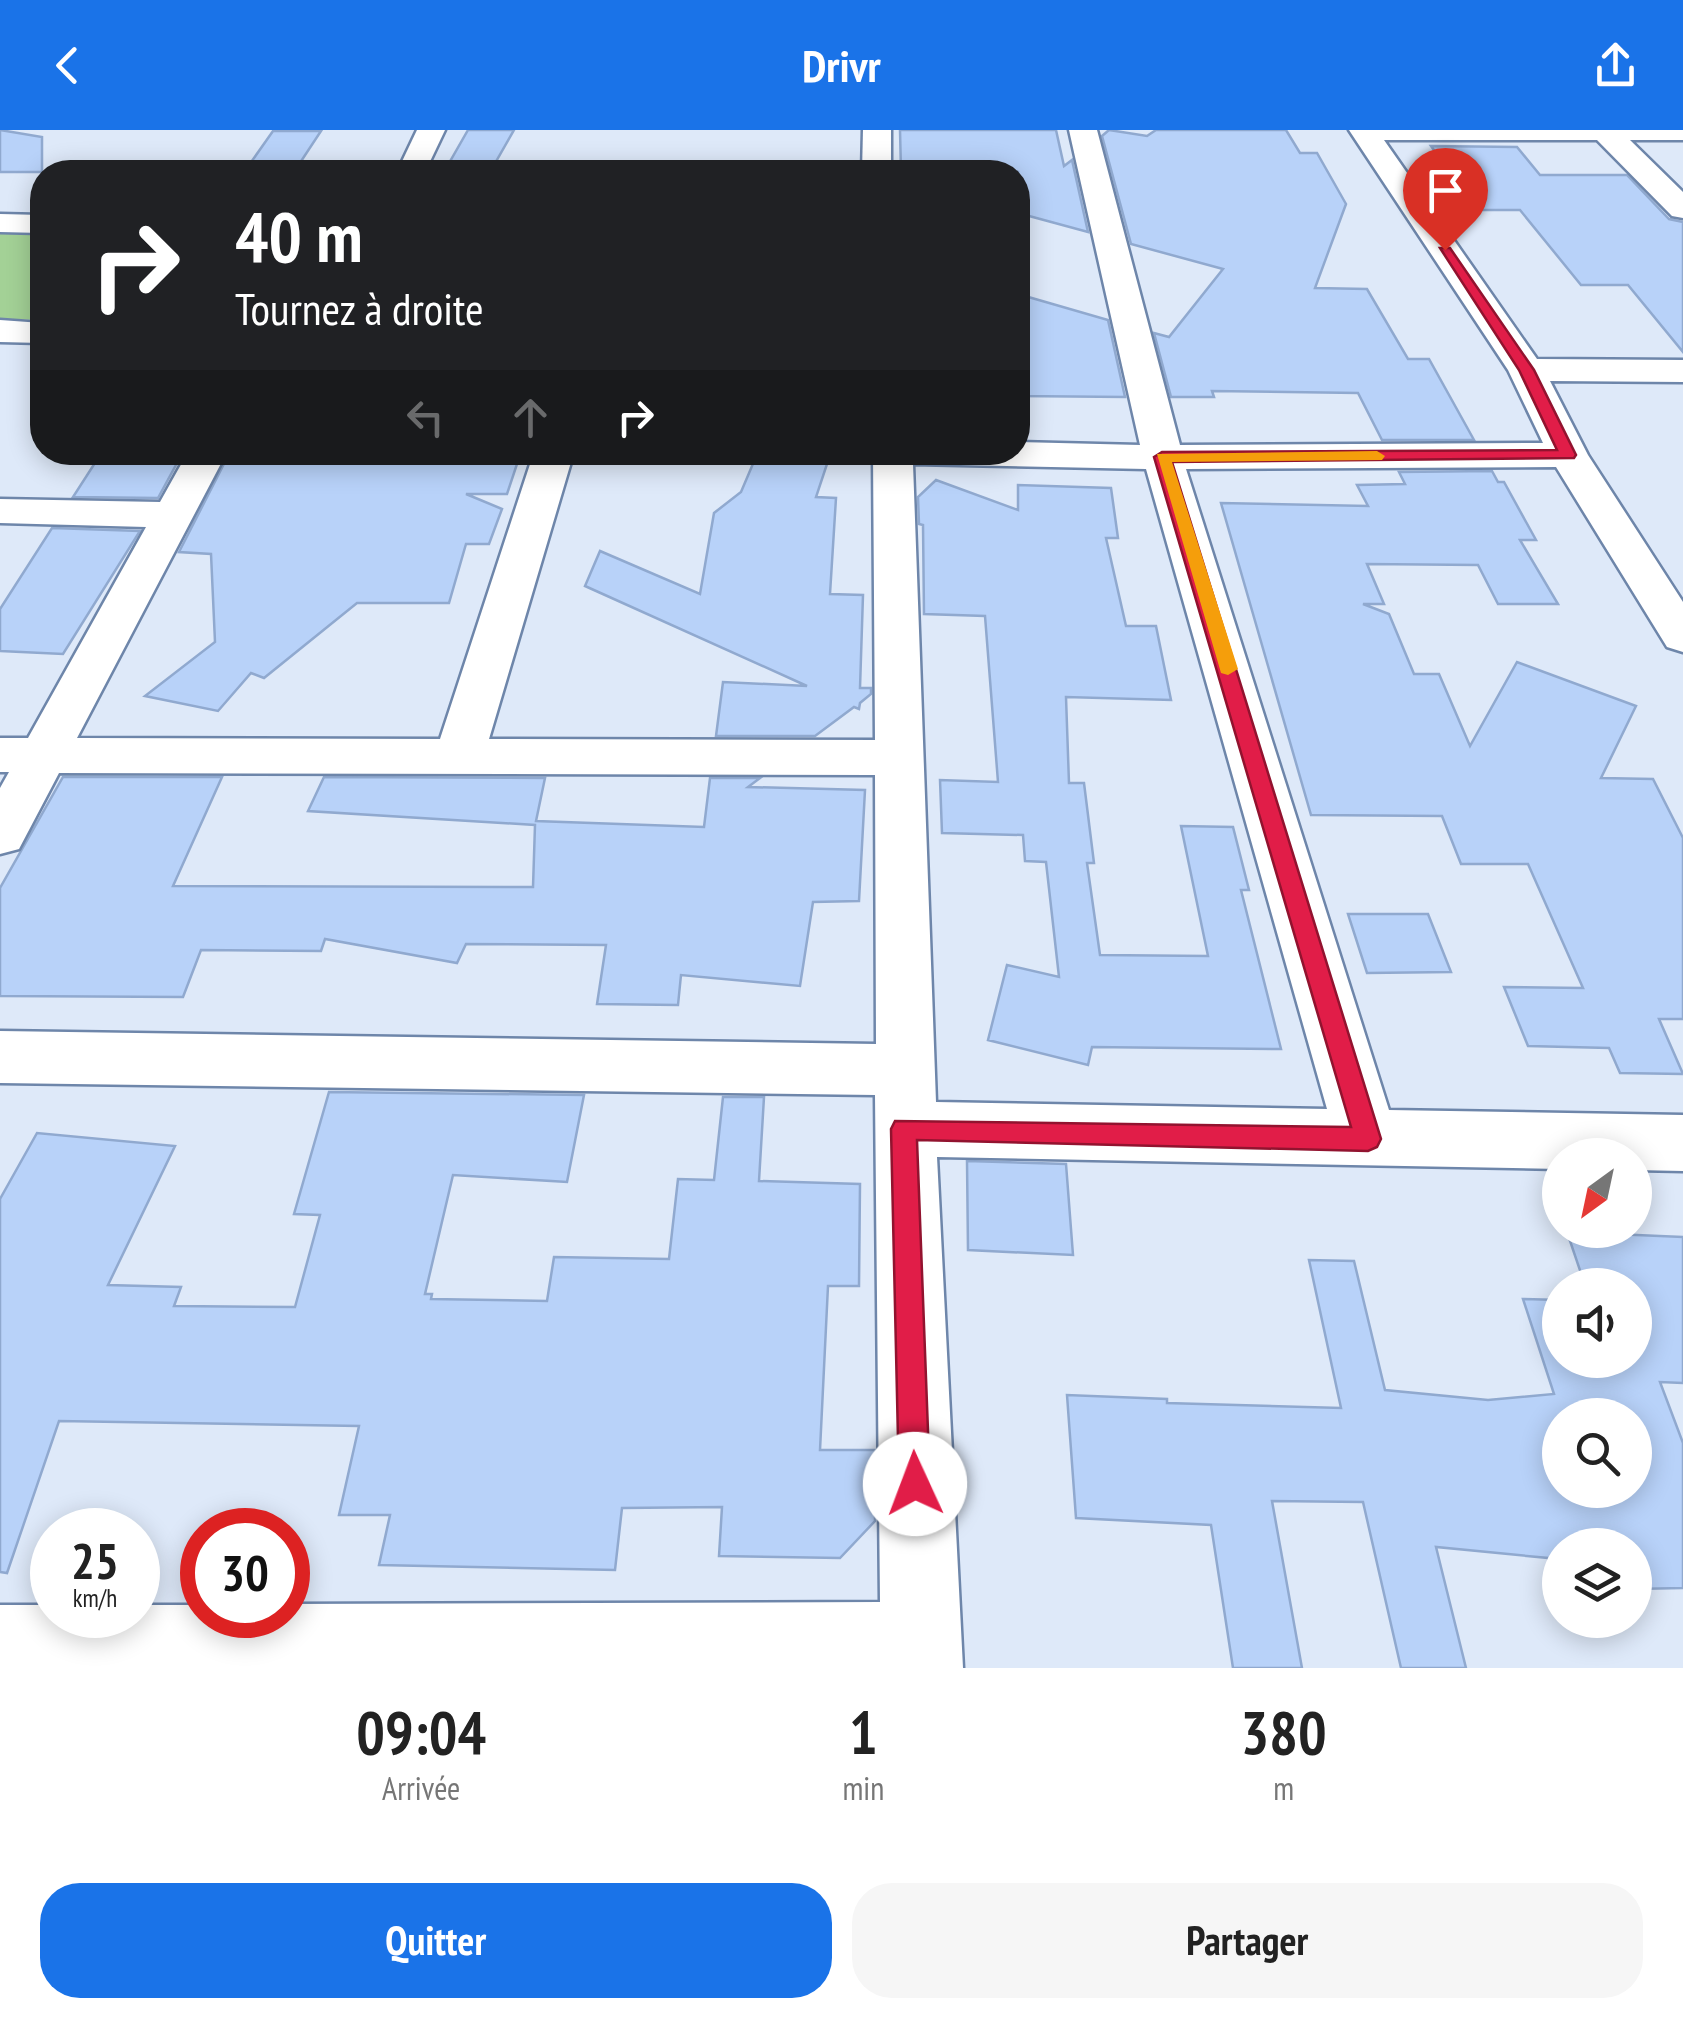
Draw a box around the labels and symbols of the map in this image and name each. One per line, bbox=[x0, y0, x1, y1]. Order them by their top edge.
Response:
pin bbox=[1403, 148, 1488, 251]
north arrow bbox=[1542, 1138, 1652, 1248]
position arrow bbox=[863, 1432, 967, 1536]
speed limit sign: 30 bbox=[180, 1508, 310, 1638]

